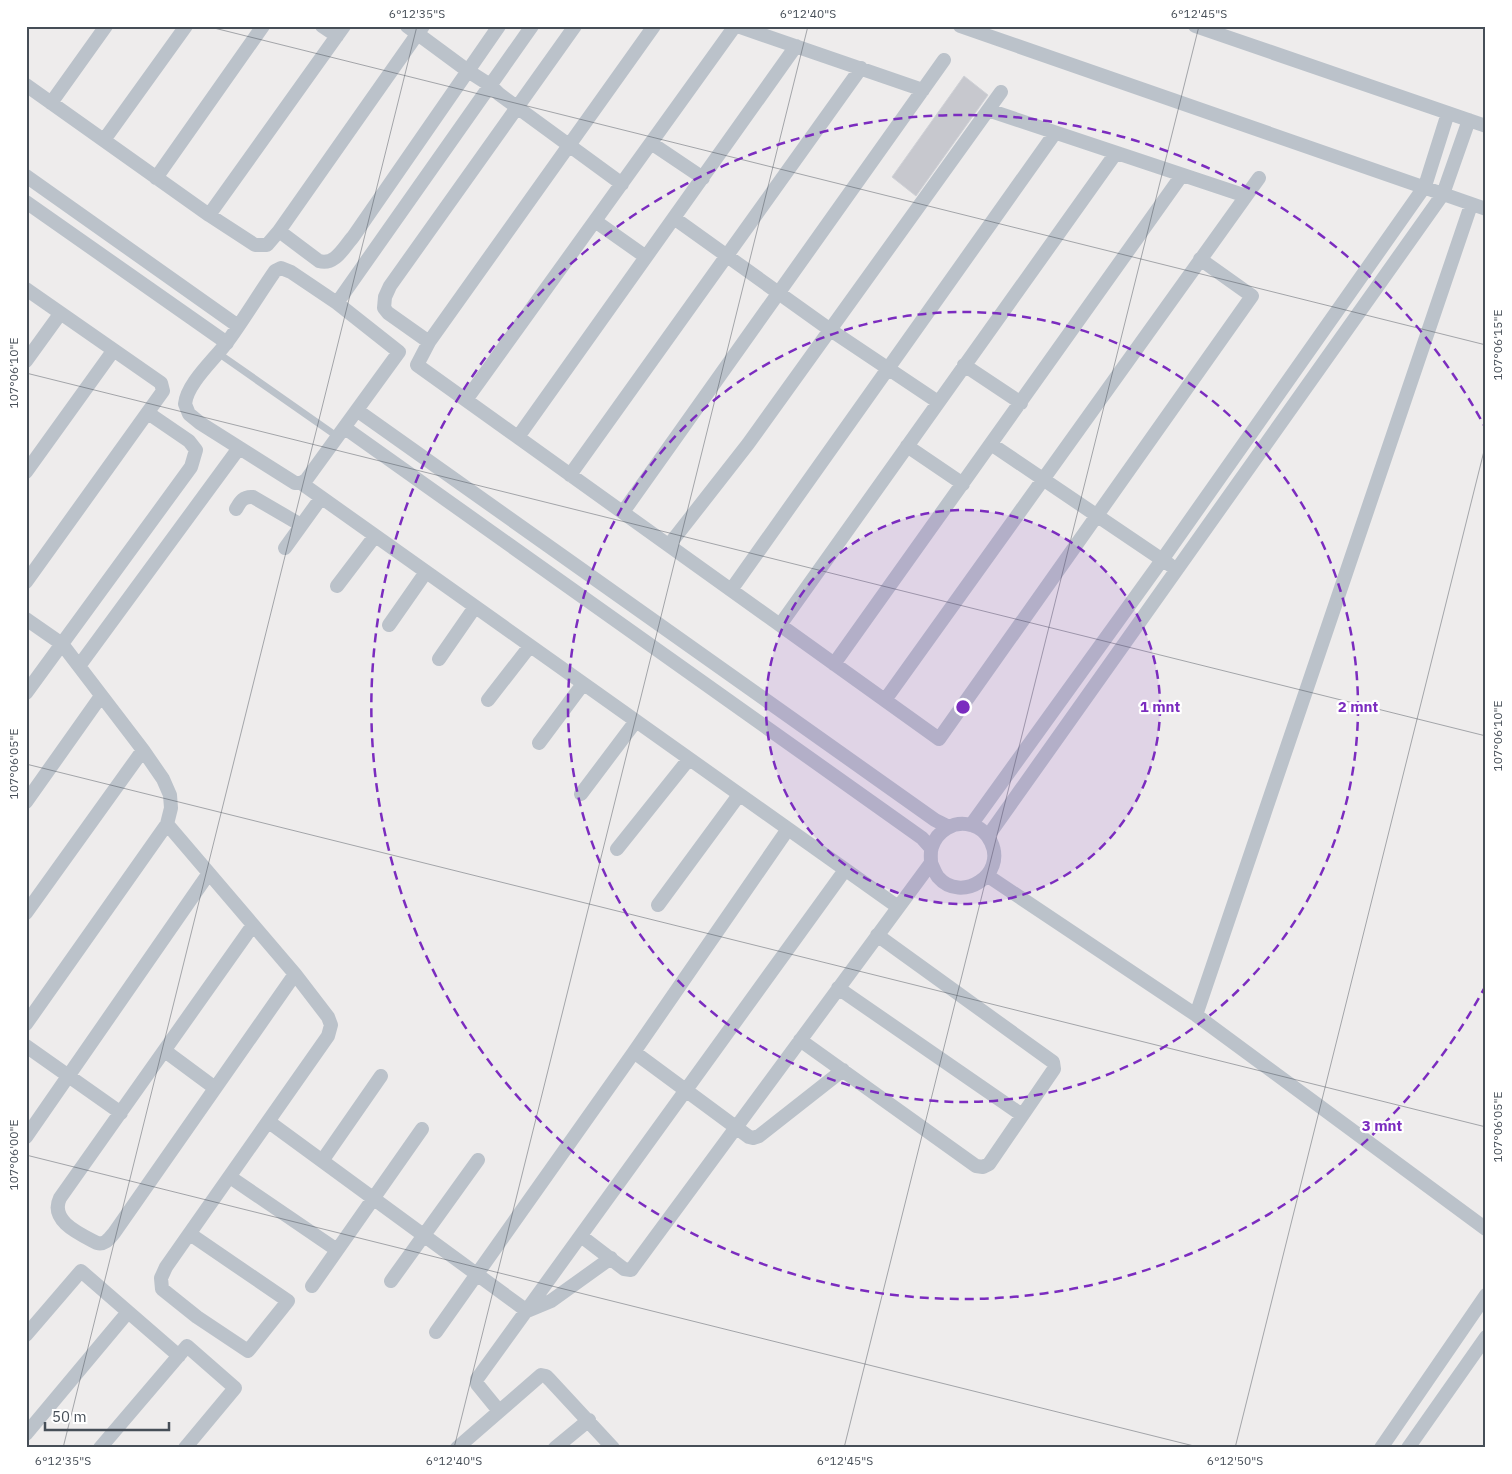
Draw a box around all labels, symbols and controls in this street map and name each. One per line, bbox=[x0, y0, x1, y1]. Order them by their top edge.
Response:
text: 6°12'35"S bbox=[389, 6, 445, 21]
text: 6°12'40"S bbox=[780, 6, 836, 21]
text: 6°12'45"S bbox=[1171, 6, 1227, 21]
text: 107°06'15"E bbox=[1490, 310, 1505, 380]
text: 107°06'10"E bbox=[6, 338, 21, 408]
text: 1 mnt bbox=[1140, 697, 1181, 716]
text: 2 mnt bbox=[1338, 697, 1379, 716]
centre of rings bbox=[954, 698, 972, 716]
text: 107°06'10"E bbox=[1490, 701, 1505, 771]
text: 107°06'05"E bbox=[6, 729, 21, 799]
text: 107°06'05"E bbox=[1490, 1092, 1505, 1162]
text: 3 mnt bbox=[1362, 1116, 1403, 1135]
text: 107°06'00"E bbox=[6, 1120, 21, 1190]
scale bar bbox=[45, 1399, 169, 1431]
text: 50 m bbox=[52, 1407, 87, 1426]
text: 6°12'35"S bbox=[35, 1453, 91, 1468]
text: 6°12'40"S bbox=[426, 1453, 482, 1468]
text: 6°12'45"S bbox=[817, 1453, 873, 1468]
text: 6°12'50"S bbox=[1207, 1453, 1263, 1468]

